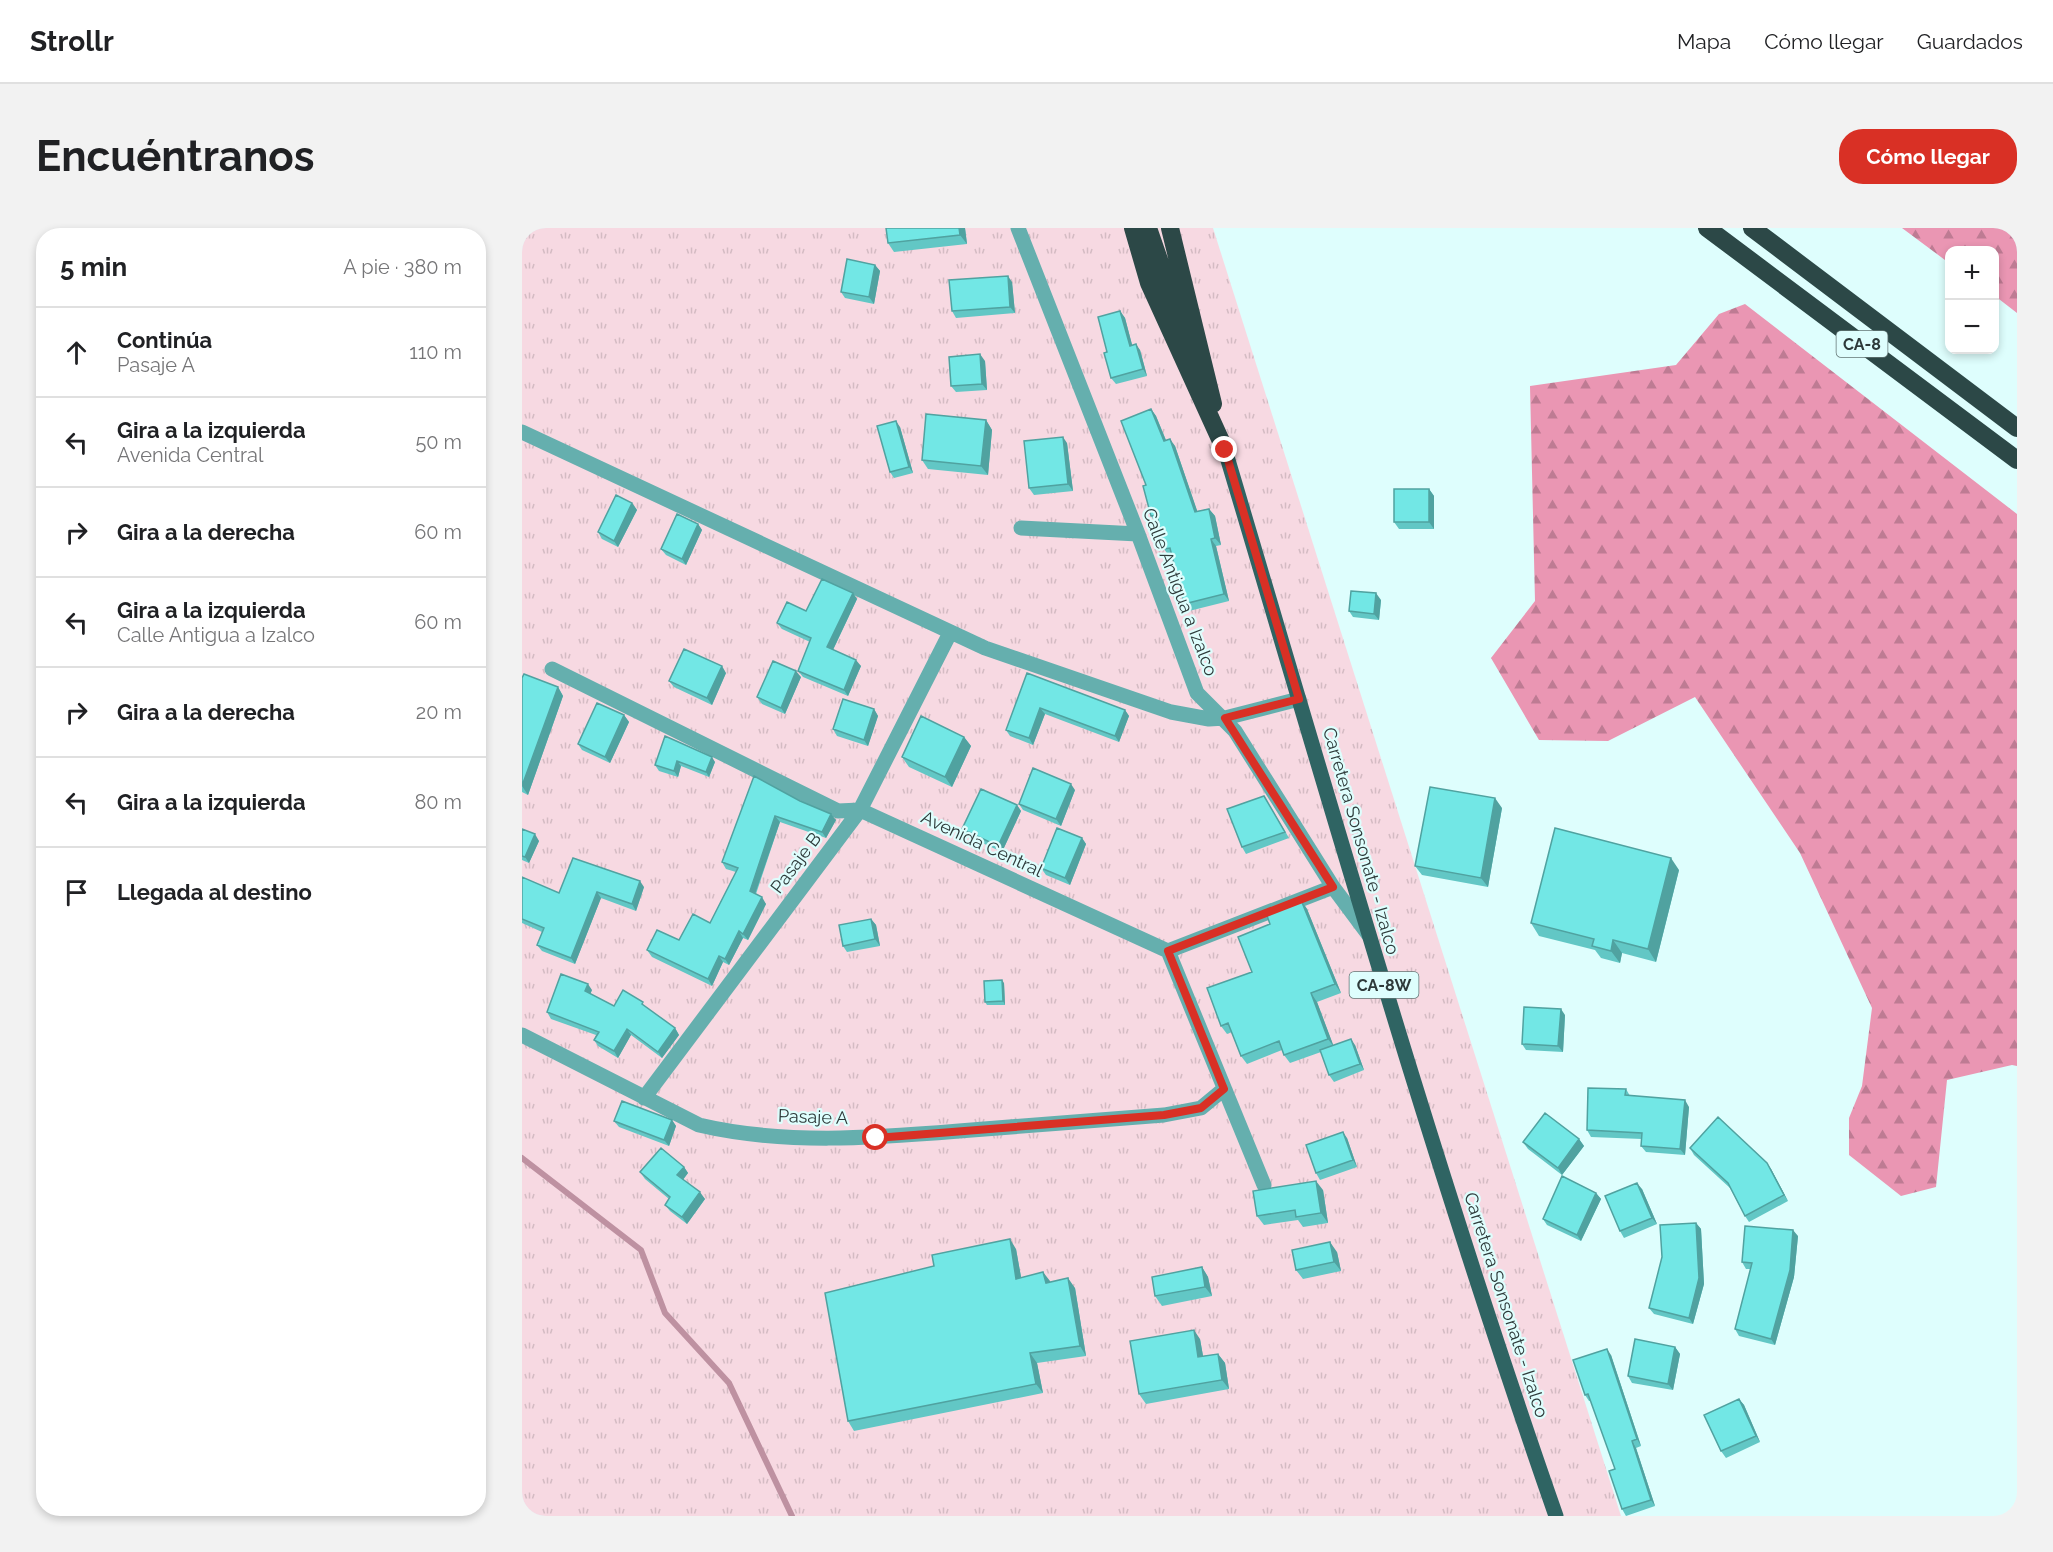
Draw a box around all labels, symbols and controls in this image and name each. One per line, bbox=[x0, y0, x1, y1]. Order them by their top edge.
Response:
text: Strollr bbox=[30, 25, 114, 58]
text: Mapa bbox=[1677, 29, 1731, 54]
text: Cómo llegar bbox=[1764, 29, 1884, 54]
text: Guardados bbox=[1917, 29, 2023, 54]
button: Cómo llegar bbox=[1839, 129, 2017, 184]
text: Encuéntranos bbox=[36, 132, 315, 181]
map controls bbox=[1945, 246, 1999, 354]
button: + bbox=[1945, 246, 1999, 300]
text: 5 min bbox=[60, 252, 127, 282]
text: A pie · 380 m bbox=[343, 255, 462, 279]
button: − bbox=[1945, 300, 1999, 354]
text: Continúa bbox=[117, 327, 212, 353]
road number: CA-8 bbox=[1836, 331, 1888, 357]
icon: ahead bbox=[60, 336, 93, 369]
text: 110 m bbox=[409, 340, 462, 364]
text: Pasaje A bbox=[117, 353, 195, 377]
text: Gira a la izquierda bbox=[117, 417, 306, 443]
icon: left bbox=[60, 426, 93, 459]
text: 50 m bbox=[415, 430, 462, 454]
route end bbox=[1211, 436, 1237, 462]
text: Avenida Central bbox=[117, 443, 263, 467]
street label: Calle Antigua a Izalco bbox=[1139, 505, 1222, 679]
icon: right bbox=[60, 516, 93, 549]
text: Gira a la derecha bbox=[117, 519, 295, 545]
text: 60 m bbox=[414, 520, 462, 544]
text: Gira a la izquierda bbox=[117, 597, 306, 623]
icon: left bbox=[60, 606, 93, 639]
text: 60 m bbox=[414, 610, 462, 634]
text: Calle Antigua a Izalco bbox=[117, 623, 315, 647]
icon: right bbox=[60, 696, 93, 729]
text: Gira a la derecha bbox=[117, 699, 295, 725]
text: 20 m bbox=[416, 700, 462, 724]
street label: Carretera Sonsonate - Izalco bbox=[1319, 725, 1404, 957]
icon: left bbox=[60, 786, 93, 819]
text: Gira a la izquierda bbox=[117, 789, 306, 815]
text: 80 m bbox=[414, 790, 462, 814]
street label: Avenida Central bbox=[918, 806, 1046, 881]
street label: Pasaje B bbox=[766, 828, 825, 897]
icon: arrive bbox=[60, 876, 93, 909]
text: Llegada al destino bbox=[117, 879, 312, 905]
road number: CA-8W bbox=[1350, 972, 1418, 998]
street label: Pasaje A bbox=[778, 1105, 848, 1128]
route start bbox=[862, 1124, 888, 1150]
street label: Carretera Sonsonate - Izalco bbox=[1460, 1190, 1553, 1420]

